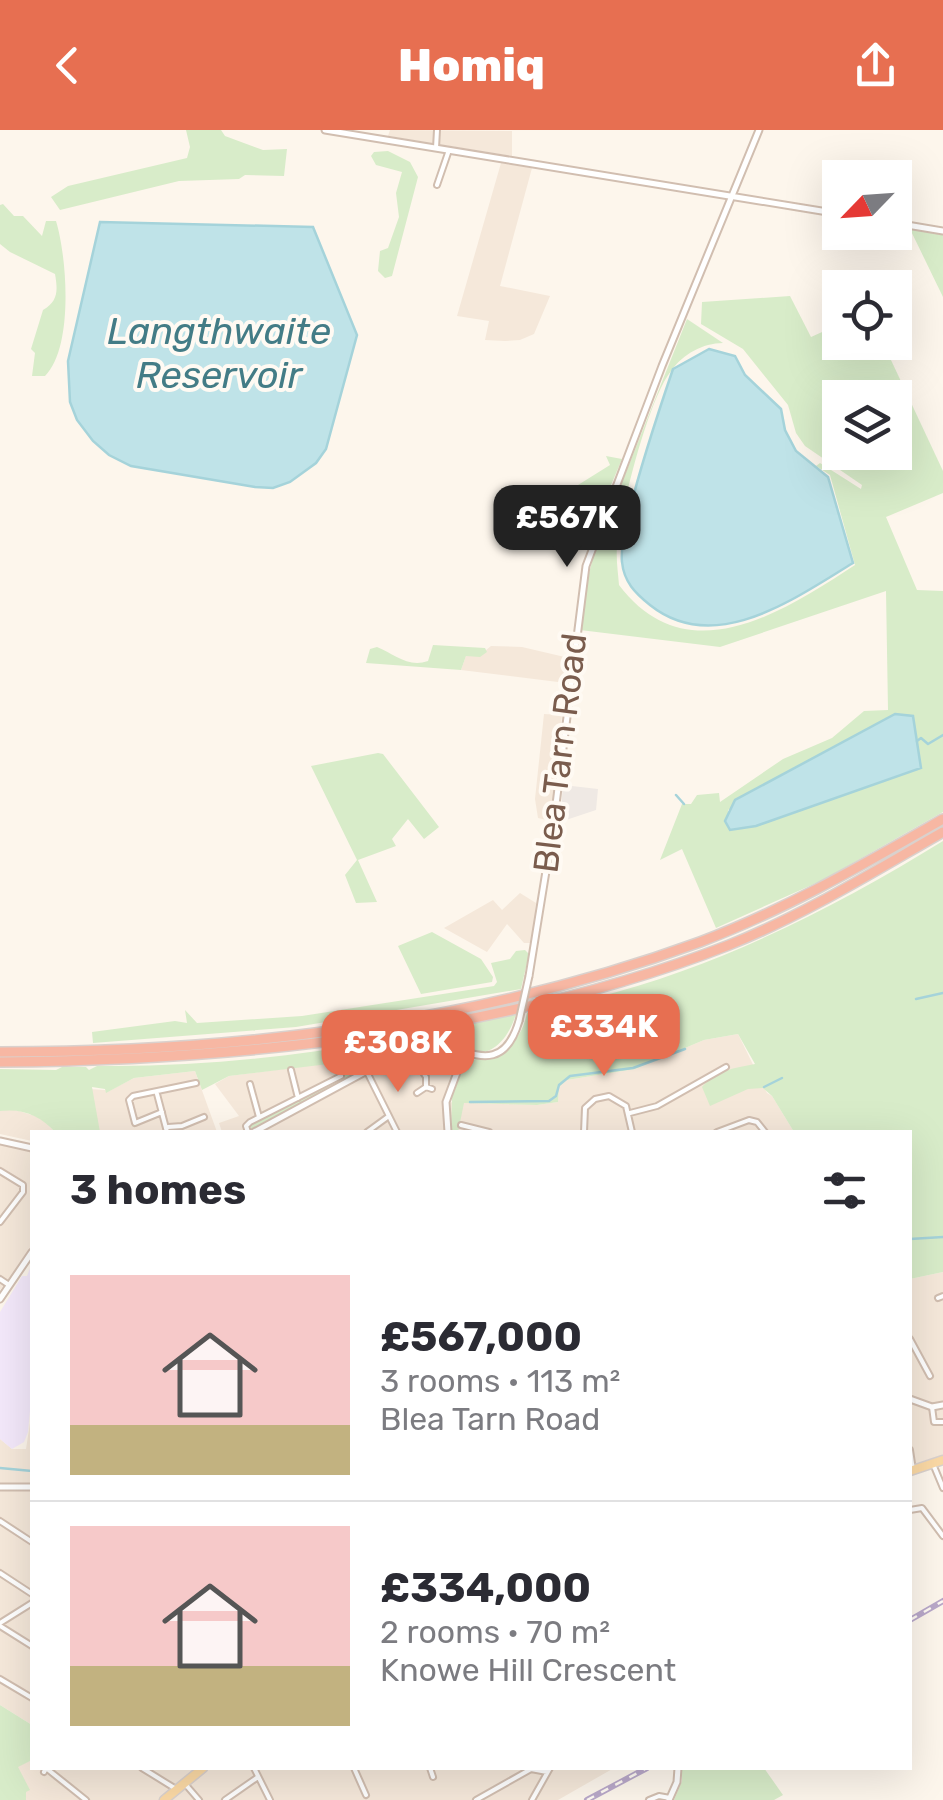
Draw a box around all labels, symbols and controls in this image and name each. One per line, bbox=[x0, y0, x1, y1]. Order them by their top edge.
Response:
icon: back bbox=[40, 38, 95, 93]
icon: share bbox=[848, 38, 903, 93]
text: Homiq bbox=[398, 39, 545, 92]
north arrow bbox=[822, 160, 912, 250]
map controls bbox=[822, 160, 912, 470]
button: locate bbox=[822, 270, 912, 360]
water label: Langthwaite Reservoir bbox=[107, 308, 331, 398]
button: layers bbox=[822, 380, 912, 470]
pin: £567K bbox=[497, 485, 637, 570]
text: £567K bbox=[515, 498, 619, 536]
street label: Blea Tarn Road bbox=[524, 631, 596, 875]
pin: £334K bbox=[534, 994, 674, 1079]
text: £334K bbox=[550, 1007, 658, 1045]
pin: £308K bbox=[328, 1010, 468, 1095]
text: £308K bbox=[344, 1023, 452, 1061]
icon: filters bbox=[817, 1163, 872, 1218]
text: 3 homes bbox=[70, 1165, 246, 1215]
text: £567,000 bbox=[380, 1312, 582, 1362]
icon: home bbox=[150, 1315, 270, 1435]
text: 3 rooms · 113 m² bbox=[380, 1362, 621, 1400]
text: Blea Tarn Road bbox=[380, 1400, 600, 1438]
text: £334,000 bbox=[380, 1563, 591, 1613]
icon: home bbox=[150, 1566, 270, 1686]
text: 2 rooms · 70 m² bbox=[380, 1613, 610, 1651]
text: Knowe Hill Crescent bbox=[380, 1651, 676, 1689]

